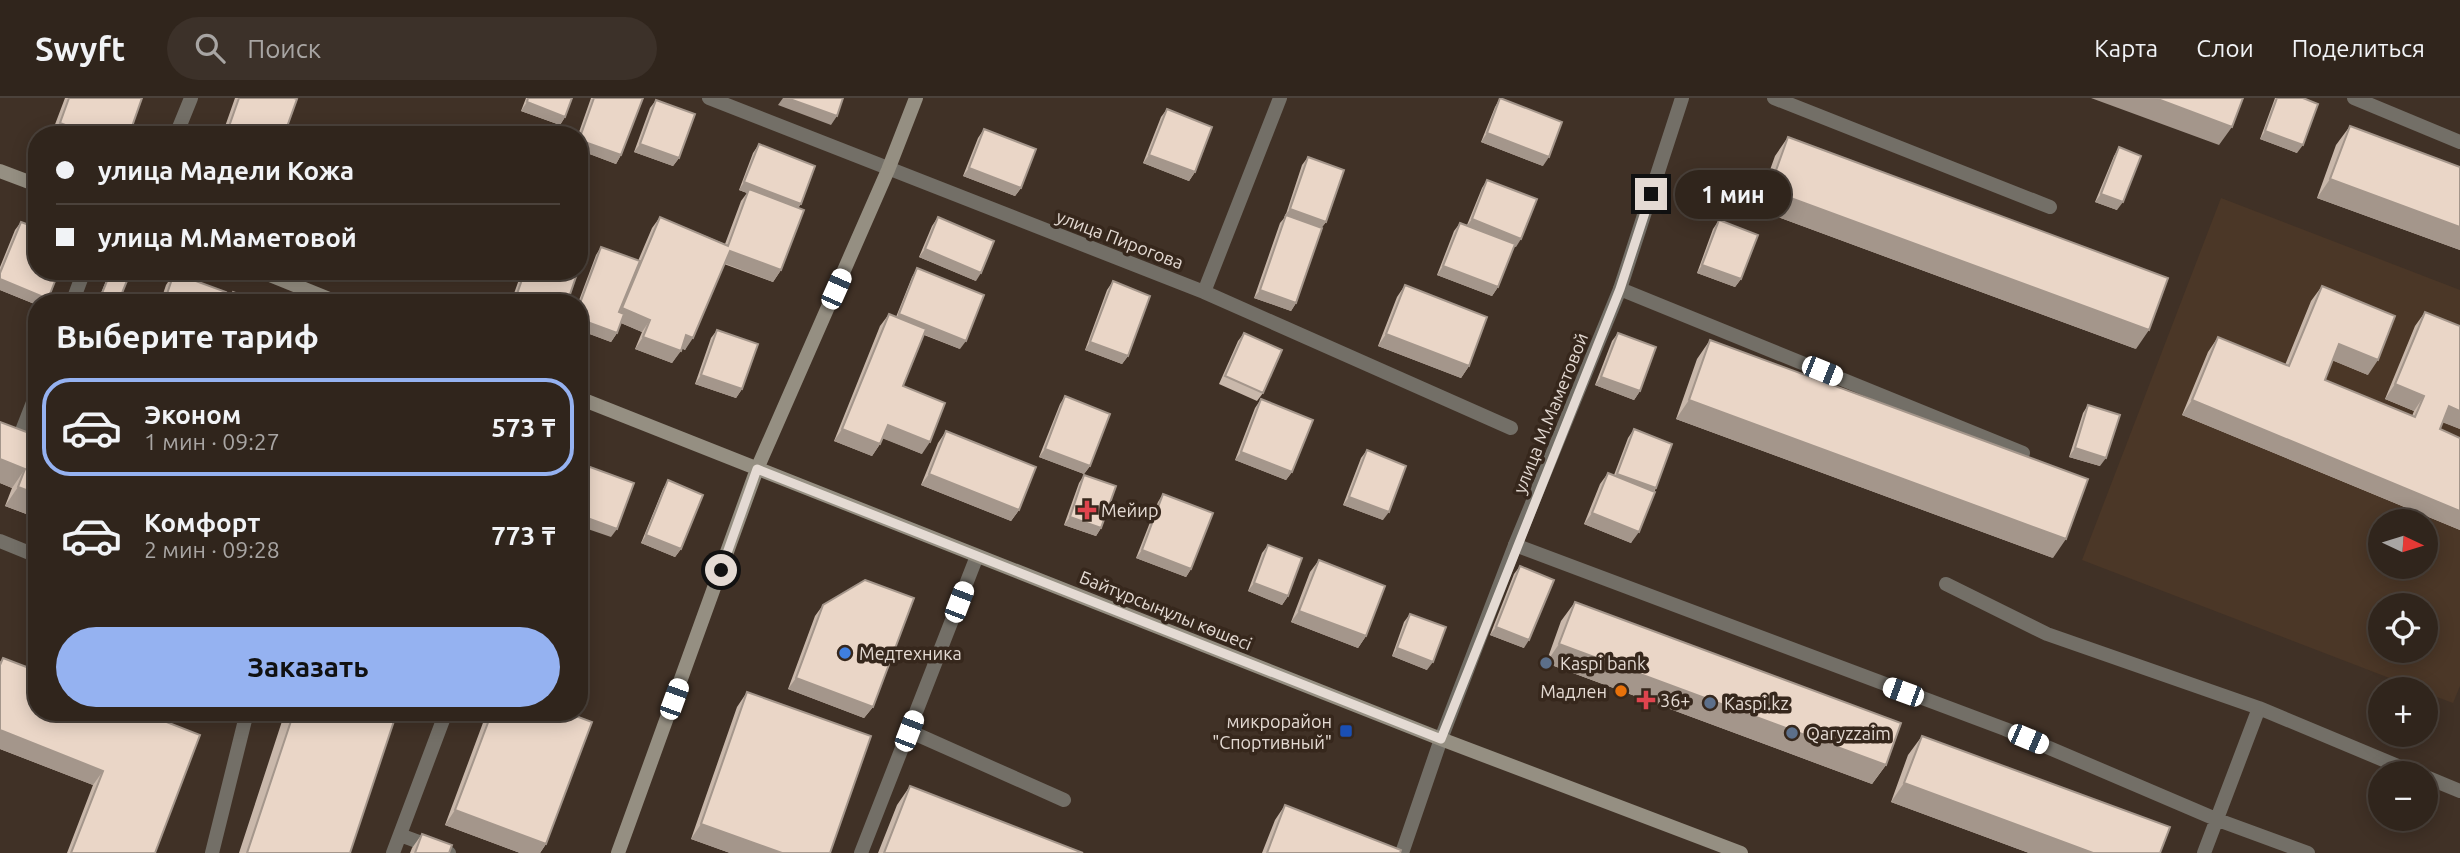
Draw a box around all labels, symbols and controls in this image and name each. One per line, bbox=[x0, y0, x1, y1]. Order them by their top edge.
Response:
search box bbox=[167, 17, 657, 80]
icon: search bbox=[191, 29, 229, 67]
text: Swyft bbox=[35, 30, 125, 67]
text: Поиск bbox=[247, 34, 321, 63]
text: Карта bbox=[2094, 35, 2158, 62]
text: Слои bbox=[2196, 35, 2254, 62]
text: Поделиться bbox=[2292, 35, 2425, 62]
text: улица Мадели Кожа bbox=[98, 156, 354, 185]
callout: 1 мин bbox=[1676, 170, 1791, 218]
route end bbox=[1635, 178, 1667, 210]
text: 1 мин bbox=[1701, 182, 1765, 207]
street label: улица Пирогова bbox=[1054, 206, 1186, 272]
text: улица М.Маметовой bbox=[98, 223, 357, 252]
car bbox=[818, 266, 855, 312]
text: Выберите тариф bbox=[56, 318, 319, 354]
street label: улица М.Маметовой bbox=[1509, 330, 1591, 496]
car bbox=[1799, 353, 1846, 389]
icon: car bbox=[60, 396, 123, 459]
text: Эконом bbox=[144, 400, 241, 429]
text: 573 ₸ bbox=[491, 413, 556, 442]
text: 1 мин · 09:27 bbox=[144, 429, 280, 454]
place label: Мейир bbox=[1101, 500, 1158, 520]
marker: Мейир bbox=[1079, 502, 1095, 518]
icon: car bbox=[60, 504, 123, 567]
text: Комфорт bbox=[144, 508, 260, 537]
north arrow bbox=[2368, 509, 2438, 579]
map controls bbox=[2368, 509, 2438, 831]
text: 773 ₸ bbox=[491, 521, 556, 550]
text: 2 мин · 09:28 bbox=[144, 537, 280, 562]
route start bbox=[705, 554, 737, 586]
street label: Байтұрсынұлы көшесі bbox=[1077, 566, 1255, 654]
car bbox=[942, 579, 977, 625]
button: locate bbox=[2368, 593, 2438, 663]
button: Заказать bbox=[56, 627, 560, 707]
place label: Медтехника bbox=[859, 643, 962, 663]
marker: Медтехника bbox=[837, 645, 853, 661]
place label: Kaspi bank bbox=[1560, 653, 1646, 673]
marker: Kaspi bank bbox=[1538, 655, 1554, 671]
car bbox=[1880, 675, 1927, 709]
car bbox=[657, 676, 692, 722]
button: + bbox=[2368, 677, 2438, 747]
place label: Мадлен bbox=[1540, 681, 1607, 701]
marker: Мадлен bbox=[1613, 683, 1629, 699]
place label: 36+ bbox=[1660, 690, 1690, 710]
marker: 36+ bbox=[1638, 692, 1654, 708]
place label: Kaspi.kz bbox=[1724, 693, 1789, 713]
marker: Kaspi.kz bbox=[1702, 695, 1718, 711]
car bbox=[892, 708, 927, 754]
place label: микрорайон "Спортивный" bbox=[1212, 711, 1332, 752]
car bbox=[2005, 721, 2052, 757]
marker: микрорайон "Спортивный" bbox=[1338, 723, 1354, 739]
place label: Qaryzzaim bbox=[1806, 723, 1891, 744]
marker: Qaryzzaim bbox=[1784, 725, 1800, 741]
button: − bbox=[2368, 761, 2438, 831]

